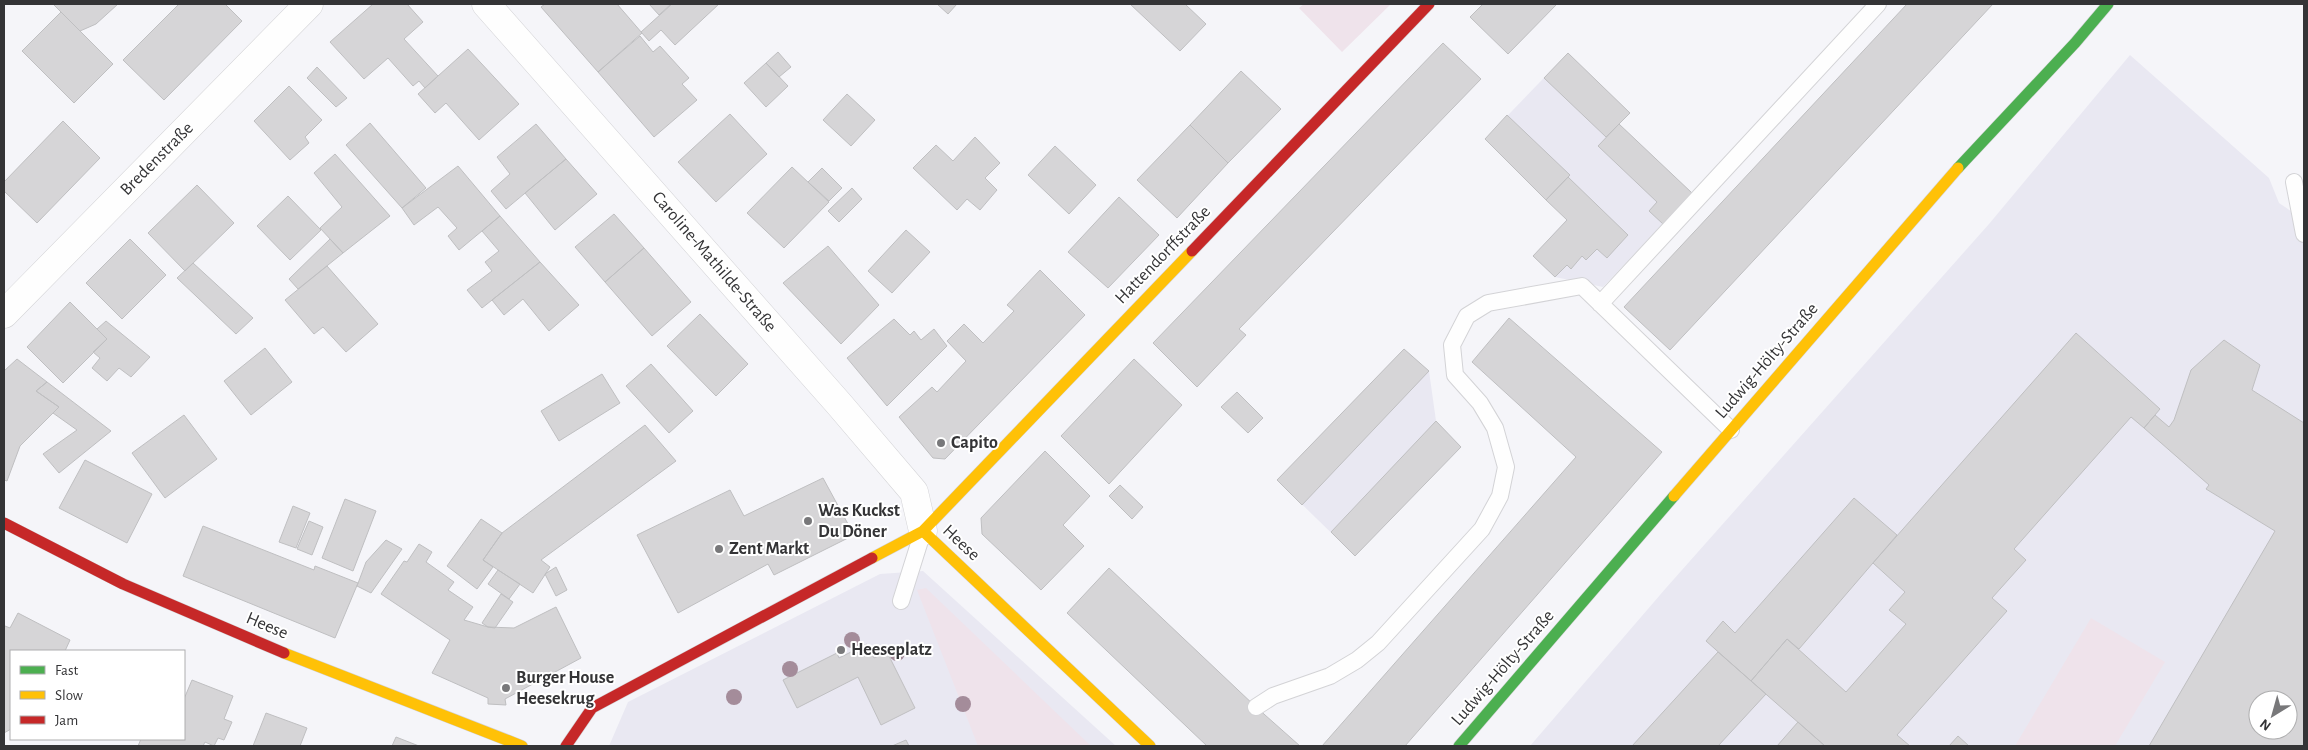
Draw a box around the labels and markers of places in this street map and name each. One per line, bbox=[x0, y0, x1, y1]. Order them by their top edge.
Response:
place label: Capito bbox=[951, 434, 998, 452]
marker: Capito bbox=[935, 437, 947, 449]
place label: Was Kuckst Du Döner bbox=[818, 502, 900, 541]
marker: Was Kuckst Du Döner bbox=[802, 515, 814, 527]
place label: Zent Markt bbox=[729, 540, 809, 558]
marker: Zent Markt bbox=[713, 543, 725, 555]
place label: Heeseplatz bbox=[851, 641, 932, 659]
marker: Heeseplatz bbox=[835, 644, 847, 656]
place label: Burger House Heesekrug bbox=[516, 669, 614, 708]
marker: Burger House Heesekrug bbox=[500, 682, 512, 694]

